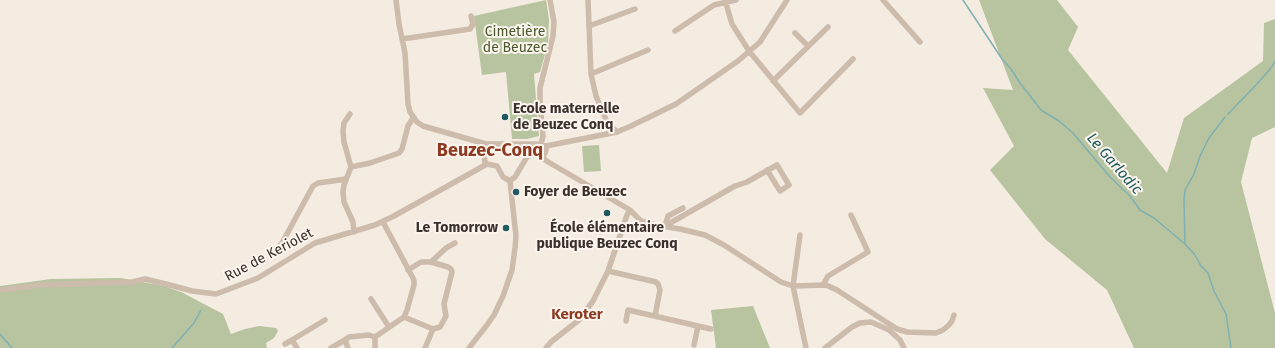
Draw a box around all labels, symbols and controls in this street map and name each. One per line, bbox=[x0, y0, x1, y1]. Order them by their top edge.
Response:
park label: Cimetière de Beuzec bbox=[483, 24, 547, 56]
place label: Ecole maternelle de Beuzec Conq bbox=[513, 101, 620, 134]
marker: Ecole maternelle de Beuzec Conq bbox=[500, 112, 510, 122]
water label: Le Garlodic bbox=[1083, 130, 1145, 198]
district label: Beuzec-Conq bbox=[437, 140, 543, 162]
place label: Foyer de Beuzec bbox=[524, 184, 627, 200]
marker: Foyer de Beuzec bbox=[511, 187, 521, 197]
marker: École élémentaire publique Beuzec Conq bbox=[602, 208, 612, 218]
place label: Le Tomorrow bbox=[416, 220, 498, 236]
place label: École élémentaire publique Beuzec Conq bbox=[536, 220, 678, 252]
marker: Le Tomorrow bbox=[501, 223, 511, 233]
street label: Rue de Keriolet bbox=[222, 225, 316, 285]
district label: Keroter bbox=[551, 306, 603, 324]

